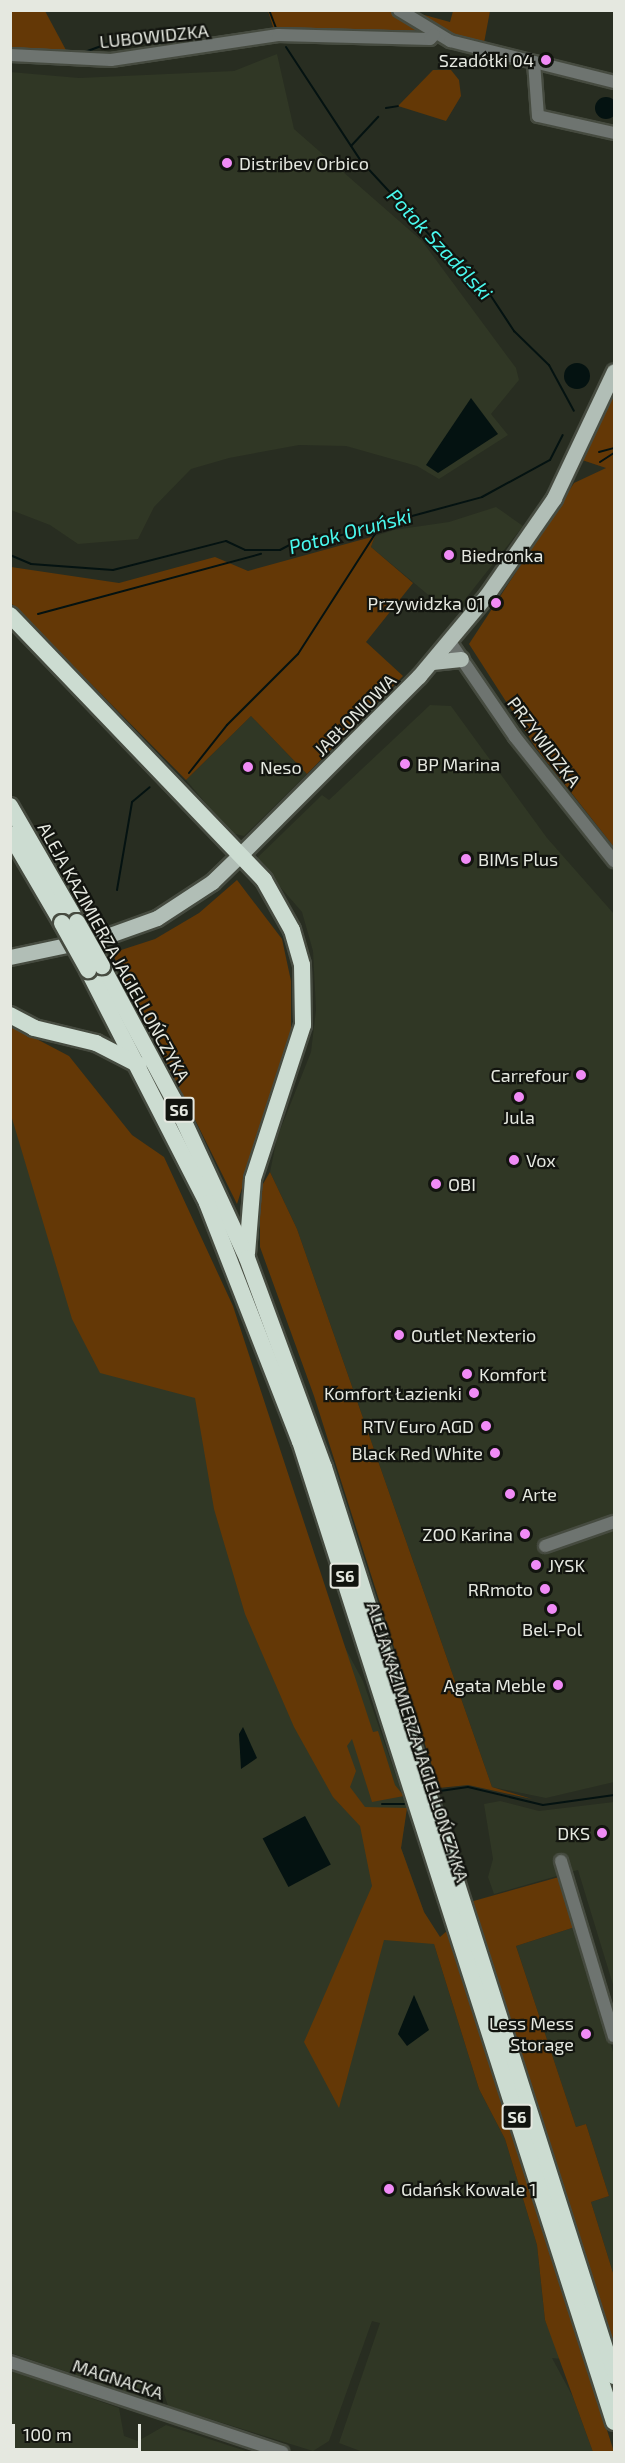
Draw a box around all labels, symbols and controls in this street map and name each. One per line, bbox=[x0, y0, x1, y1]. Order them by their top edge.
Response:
street label: LUBOWIDZKA bbox=[98, 20, 210, 52]
place label: Szadółki 04 bbox=[439, 49, 534, 71]
marker: Szadółki 04 bbox=[539, 53, 553, 67]
place label: Distribev Orbico bbox=[239, 152, 369, 174]
marker: Distribev Orbico bbox=[220, 156, 234, 170]
water label: Potok Szadólski bbox=[382, 183, 498, 305]
water label: Potok Oruński bbox=[286, 503, 414, 559]
place label: Biedronka bbox=[461, 544, 543, 566]
marker: Biedronka bbox=[442, 548, 456, 562]
place label: Przywidzka 01 bbox=[368, 592, 484, 614]
marker: Przywidzka 01 bbox=[489, 596, 503, 610]
street label: JABŁONIOWA bbox=[310, 670, 400, 760]
street label: PRZYWIDZKA bbox=[503, 692, 585, 792]
place label: BP Marina bbox=[417, 753, 500, 775]
place label: Neso bbox=[260, 756, 302, 778]
marker: BP Marina bbox=[398, 757, 412, 771]
marker: Neso bbox=[241, 760, 255, 774]
street label: ALEJA KAZIMIERZA JAGIELLOŃCZYKA bbox=[33, 818, 195, 1086]
place label: BIMs Plus bbox=[478, 848, 558, 870]
marker: BIMs Plus bbox=[459, 852, 473, 866]
place label: Carrefour bbox=[491, 1064, 569, 1086]
marker: Carrefour bbox=[574, 1068, 588, 1082]
marker: Jula bbox=[512, 1090, 526, 1104]
road number: S6 bbox=[162, 1097, 195, 1123]
place label: Jula bbox=[503, 1106, 535, 1128]
place label: Vox bbox=[526, 1149, 556, 1171]
marker: Vox bbox=[507, 1153, 521, 1167]
place label: OBI bbox=[448, 1173, 476, 1195]
marker: OBI bbox=[429, 1177, 443, 1191]
place label: Outlet Nexterio bbox=[411, 1324, 536, 1346]
marker: Outlet Nexterio bbox=[392, 1328, 406, 1342]
place label: Komfort bbox=[479, 1363, 546, 1385]
marker: Komfort bbox=[460, 1367, 474, 1381]
place label: Komfort Łazienki bbox=[324, 1382, 462, 1404]
marker: Komfort Łazienki bbox=[467, 1386, 481, 1400]
place label: RTV Euro AGD bbox=[362, 1415, 474, 1437]
marker: RTV Euro AGD bbox=[479, 1419, 493, 1433]
place label: Black Red White bbox=[351, 1442, 483, 1464]
marker: Black Red White bbox=[488, 1446, 502, 1460]
place label: Arte bbox=[522, 1483, 557, 1505]
marker: Arte bbox=[503, 1487, 517, 1501]
place label: ZOO Karina bbox=[422, 1523, 513, 1545]
marker: ZOO Karina bbox=[518, 1527, 532, 1541]
place label: JYSK bbox=[548, 1554, 585, 1576]
marker: JYSK bbox=[529, 1558, 543, 1572]
road number: S6 bbox=[328, 1563, 362, 1589]
place label: RRmoto bbox=[468, 1578, 533, 1600]
marker: RRmoto bbox=[538, 1582, 552, 1596]
street label: ALEJA KAZIMIERZA JAGIELLOŃCZYKA bbox=[362, 1599, 474, 1885]
marker: Bel-Pol bbox=[545, 1602, 559, 1616]
place label: Bel-Pol bbox=[522, 1618, 582, 1640]
place label: Agata Meble bbox=[443, 1674, 546, 1696]
marker: Agata Meble bbox=[551, 1678, 565, 1692]
place label: DKS bbox=[557, 1822, 590, 1844]
marker: DKS bbox=[595, 1826, 609, 1840]
place label: Less Mess Storage bbox=[489, 2013, 574, 2056]
marker: Less Mess Storage bbox=[579, 2027, 593, 2041]
road number: S6 bbox=[500, 2104, 534, 2130]
place label: Gdańsk Kowale 1 bbox=[401, 2178, 537, 2200]
marker: Gdańsk Kowale 1 bbox=[382, 2182, 396, 2196]
street label: MAGNACKA bbox=[70, 2354, 166, 2404]
scale bar bbox=[15, 2412, 144, 2450]
text: 100 m bbox=[23, 2423, 72, 2445]

